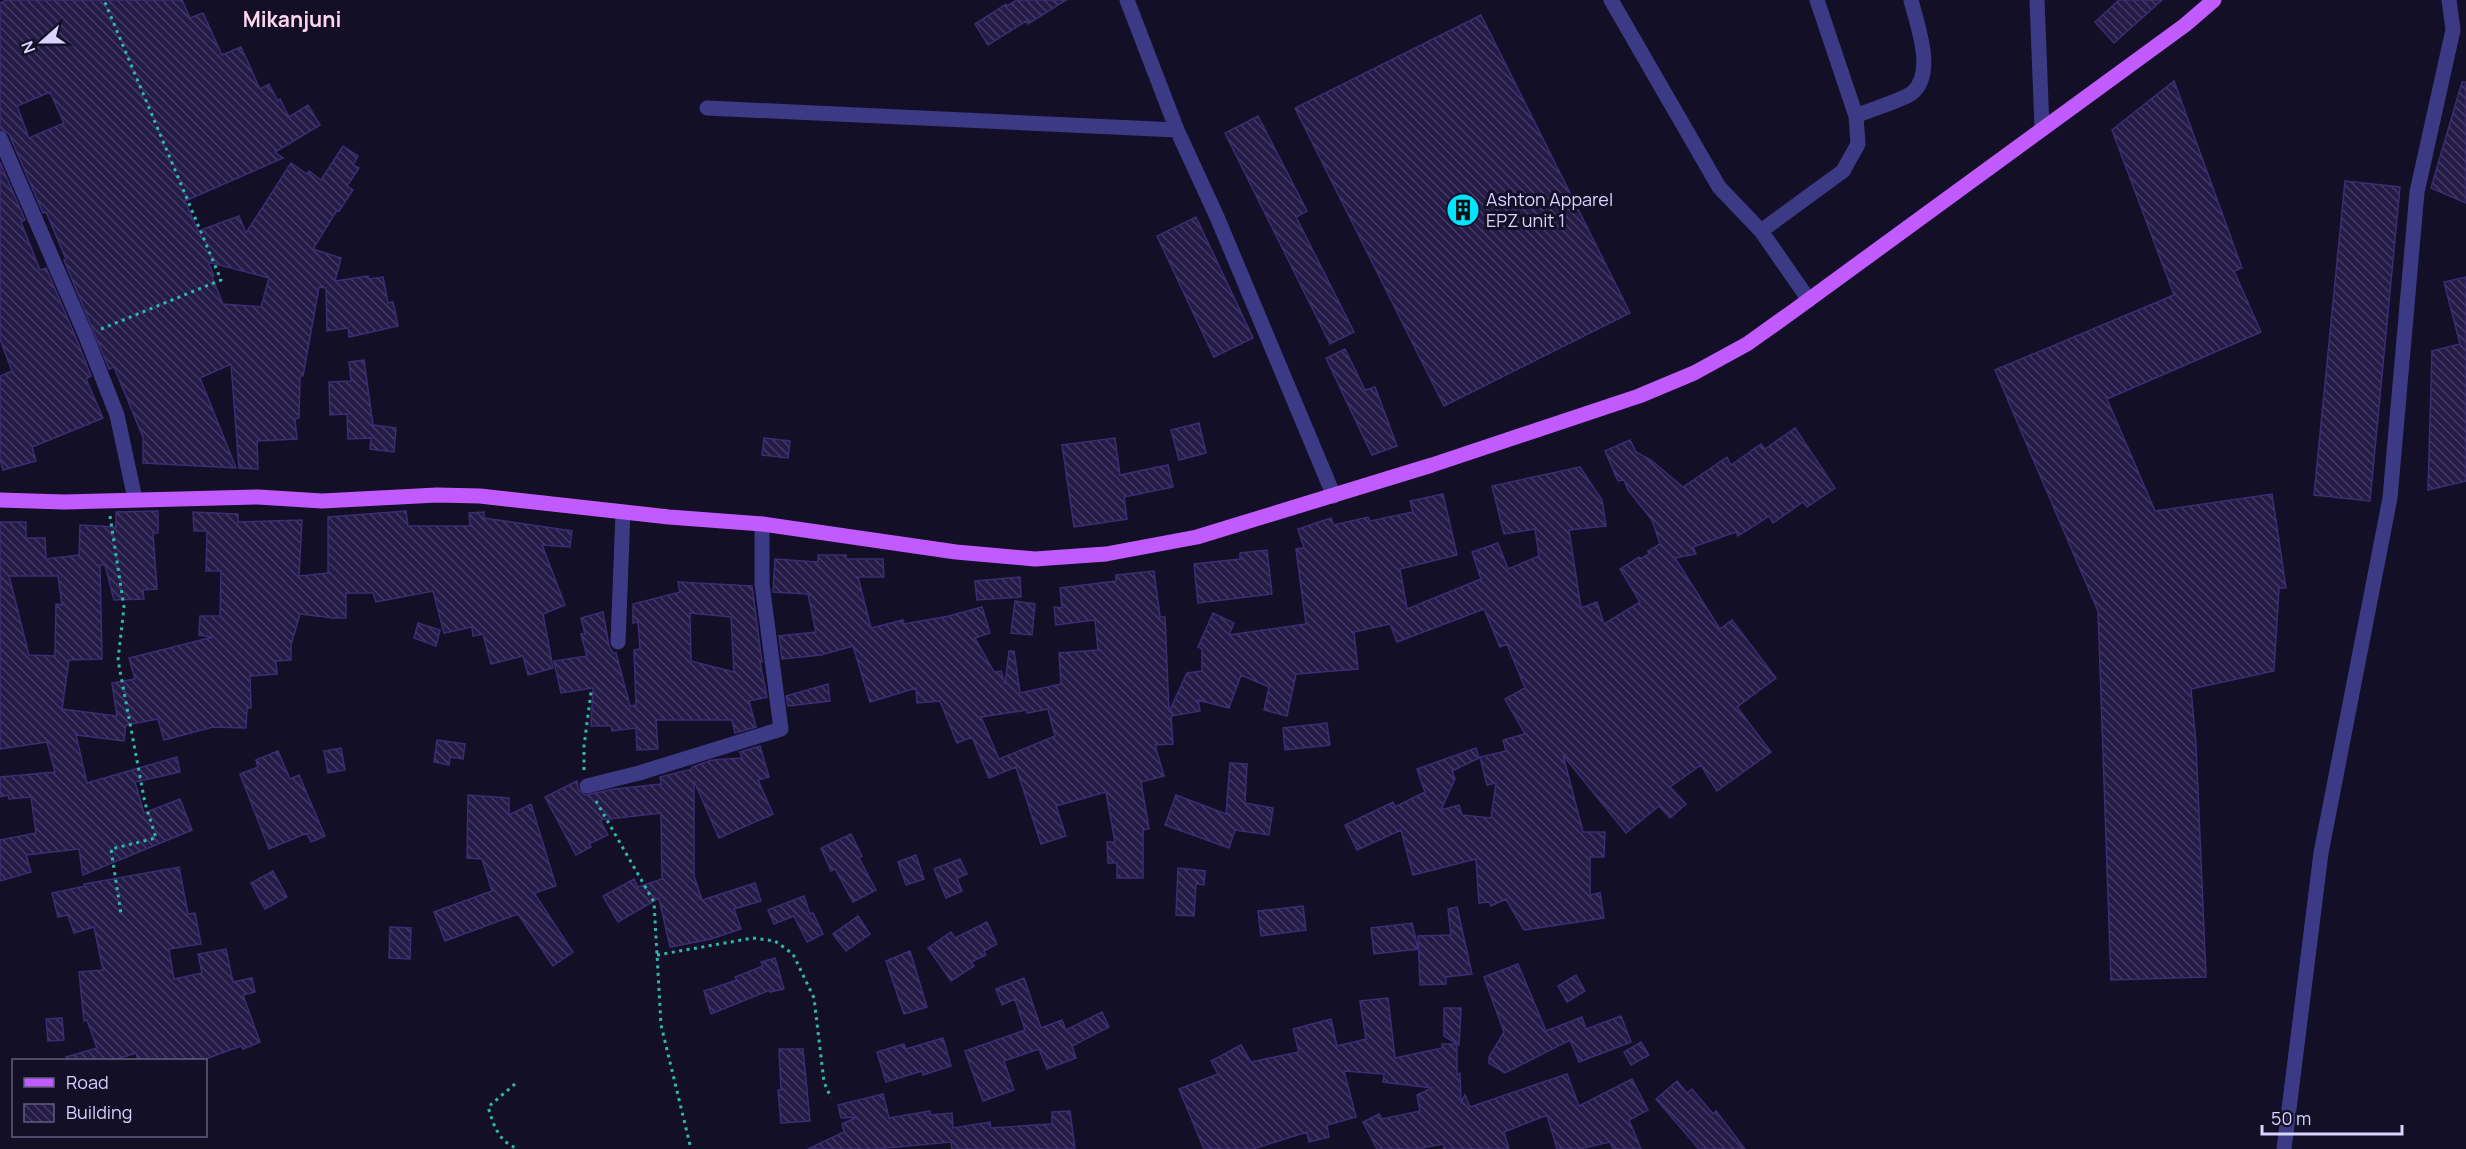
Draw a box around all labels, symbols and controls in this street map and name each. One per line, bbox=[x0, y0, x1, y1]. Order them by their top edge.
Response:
district label: Mikanjuni bbox=[243, 5, 341, 33]
north arrow bbox=[12, 12, 72, 72]
text: N bbox=[16, 38, 40, 57]
place label: Ashton Apparel EPZ unit 1 bbox=[1486, 187, 1613, 232]
building icon: Ashton Apparel EPZ unit 1 bbox=[1445, 192, 1481, 228]
legend bbox=[12, 1059, 207, 1137]
text: Road bbox=[66, 1070, 109, 1094]
scale bar bbox=[2262, 1098, 2402, 1136]
text: Building bbox=[66, 1100, 132, 1124]
text: 50 m bbox=[2271, 1106, 2311, 1130]

